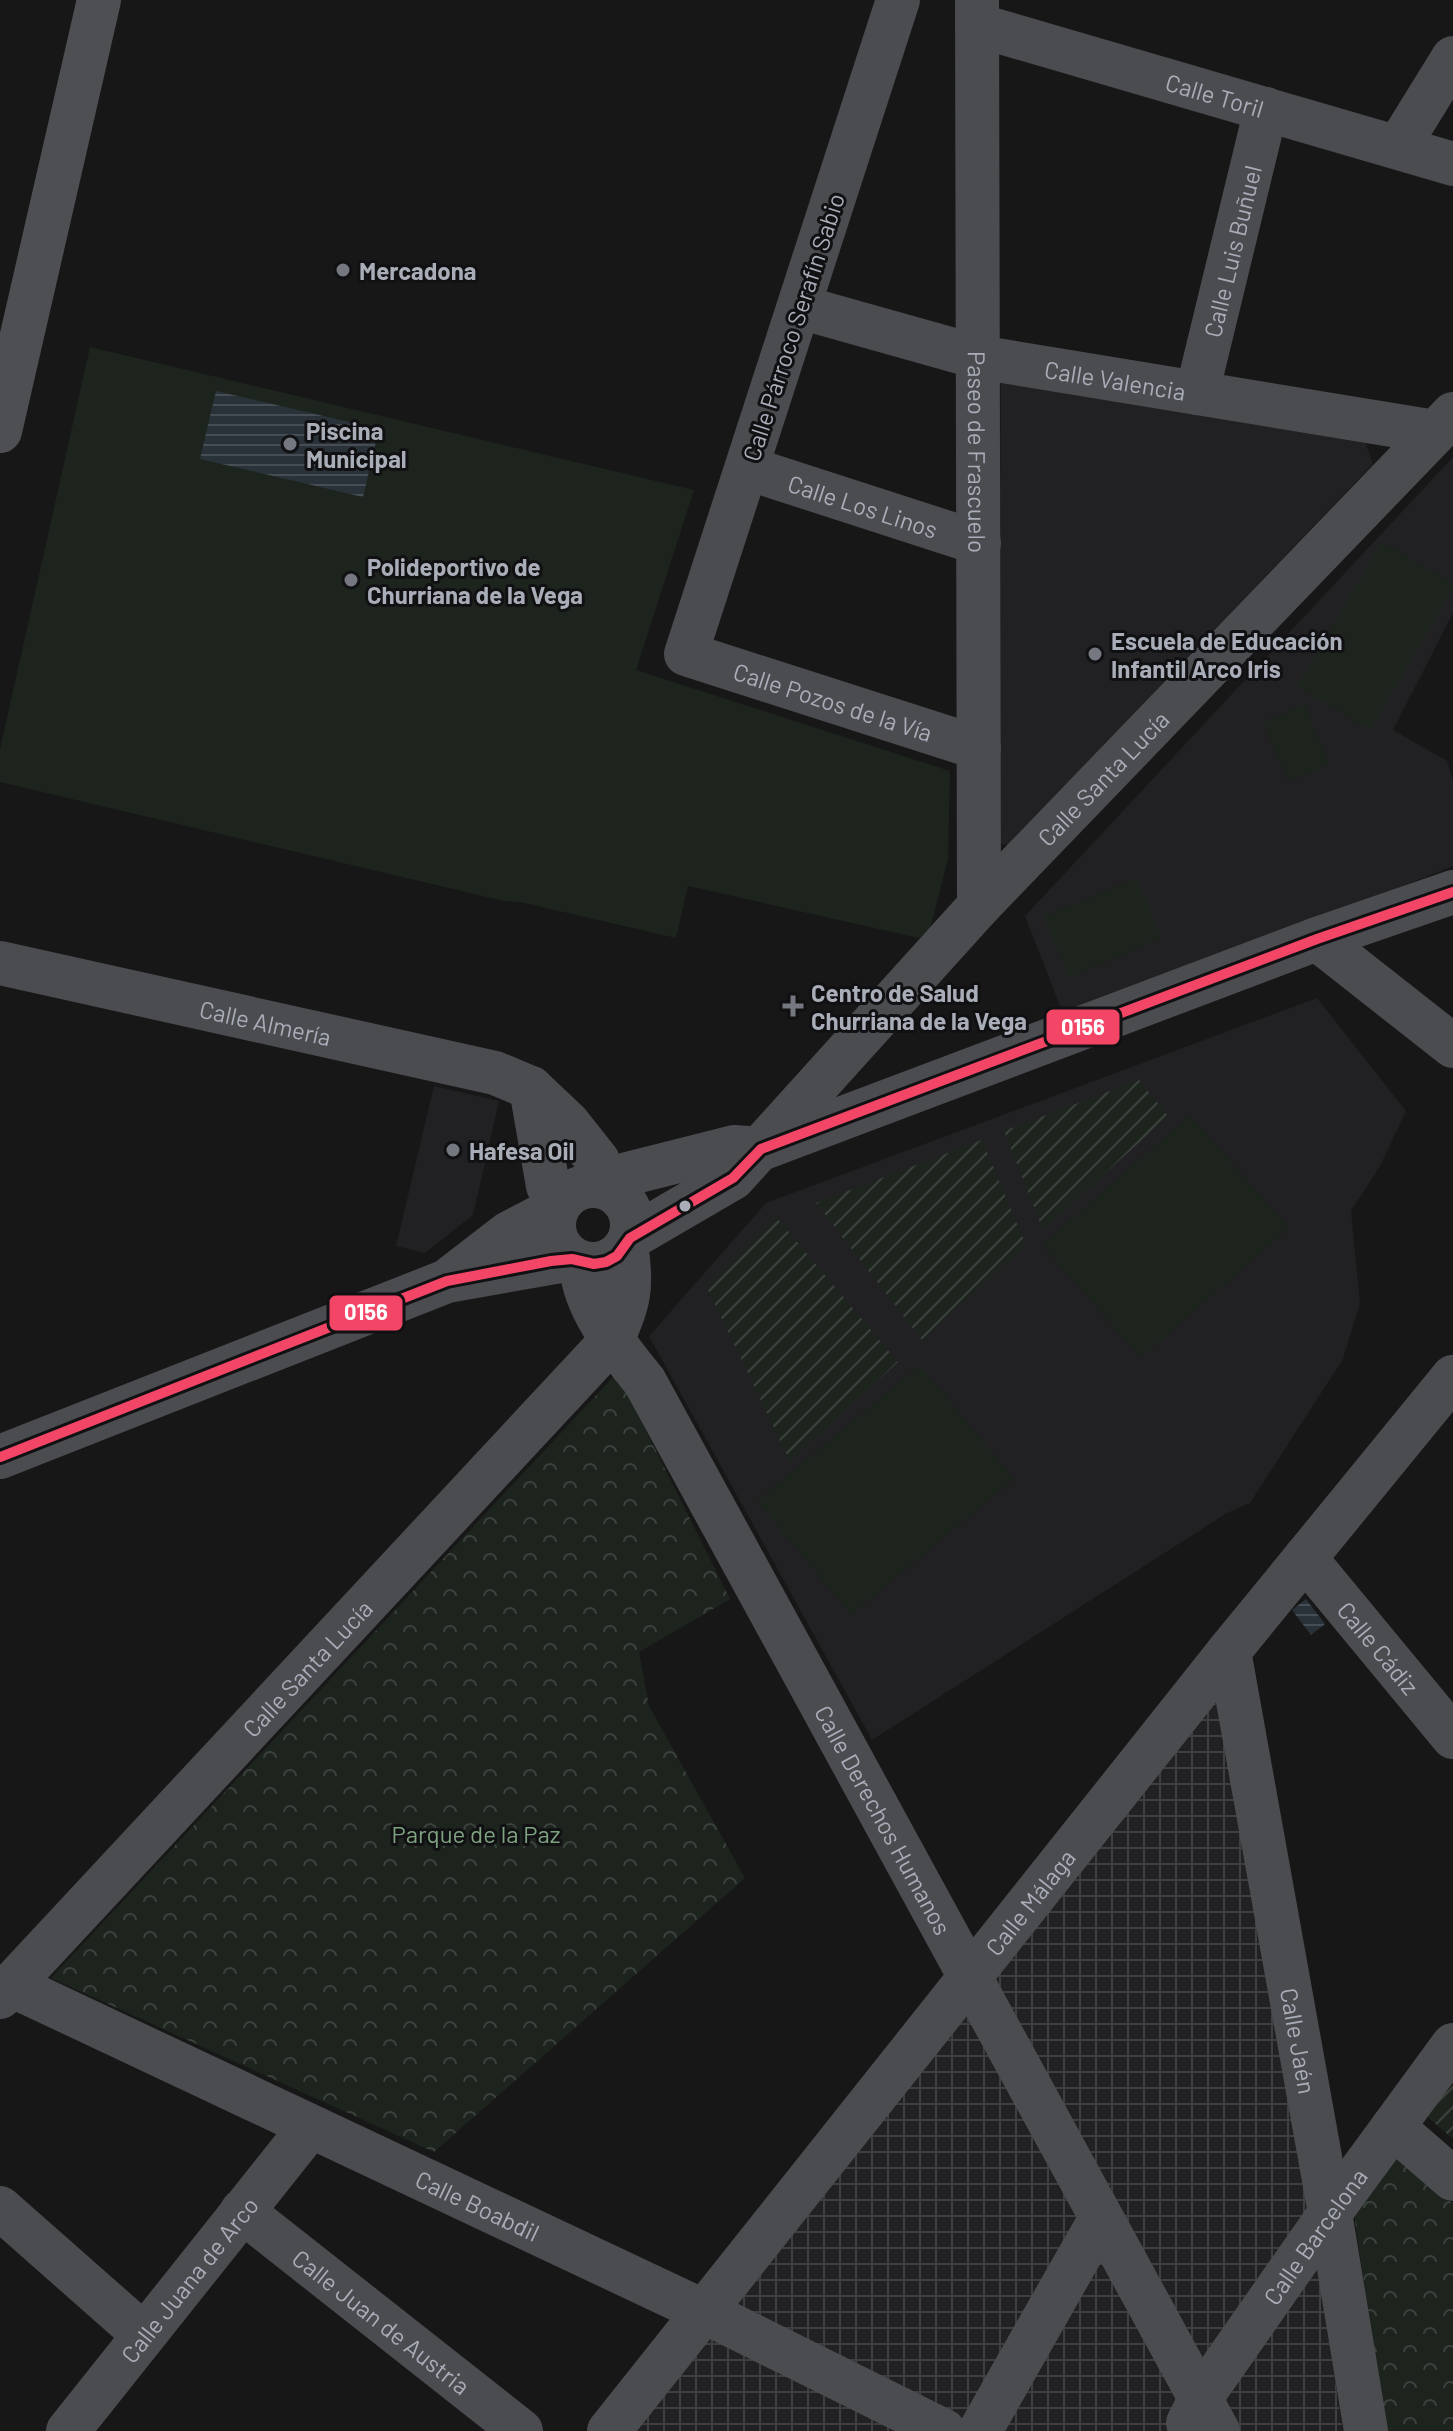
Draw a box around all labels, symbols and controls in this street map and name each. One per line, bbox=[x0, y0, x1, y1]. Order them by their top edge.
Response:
street label: Calle Toril bbox=[1163, 66, 1268, 123]
street label: Calle Luis Buñuel bbox=[1197, 162, 1266, 340]
street label: Calle Párroco Serafín Sabio bbox=[736, 189, 850, 465]
place label: Mercadona bbox=[359, 256, 476, 285]
marker: Mercadona bbox=[334, 261, 352, 279]
street label: Paseo de Frascuelo bbox=[963, 351, 993, 553]
street label: Calle Valencia bbox=[1043, 354, 1188, 405]
place label: Piscina Municipal bbox=[306, 416, 407, 473]
marker: Piscina Municipal bbox=[281, 435, 299, 453]
street label: Calle Los Linos bbox=[785, 468, 942, 543]
place label: Polideportivo de Churriana de la Vega bbox=[367, 552, 583, 609]
marker: Polideportivo de Churriana de la Vega bbox=[342, 571, 360, 589]
place label: Escuela de Educación Infantil Arco Iris bbox=[1111, 626, 1343, 683]
marker: Escuela de Educación Infantil Arco Iris bbox=[1086, 645, 1104, 663]
street label: Calle Pozos de la Vía bbox=[730, 656, 936, 747]
street label: Calle Santa Lucía bbox=[1031, 704, 1174, 851]
place label: Centro de Salud Churriana de la Vega bbox=[811, 978, 1027, 1035]
street label: Calle Almería bbox=[197, 993, 334, 1051]
marker: Centro de Salud Churriana de la Vega bbox=[782, 995, 804, 1017]
line badge: 0156 bbox=[1045, 1008, 1121, 1046]
text: 0156 bbox=[1061, 1013, 1105, 1039]
place label: Hafesa Oil bbox=[469, 1136, 574, 1165]
marker: Hafesa Oil bbox=[444, 1141, 462, 1159]
unlabelled marker bbox=[677, 1198, 693, 1214]
line badge: 0156 bbox=[328, 1294, 404, 1332]
text: 0156 bbox=[344, 1298, 388, 1324]
street label: Calle Santa Lucía bbox=[236, 1593, 378, 1742]
street label: Calle Cádiz bbox=[1332, 1595, 1426, 1700]
street label: Calle Derechos Humanos bbox=[810, 1700, 958, 1939]
park label: Parque de la Paz bbox=[392, 1819, 560, 1848]
street label: Calle Málaga bbox=[979, 1843, 1081, 1961]
street label: Calle Jaén bbox=[1275, 1985, 1323, 2096]
street label: Calle Barcelona bbox=[1256, 2162, 1373, 2310]
street label: Calle Boabdil bbox=[411, 2163, 544, 2246]
street label: Calle Juana de Arco bbox=[114, 2190, 264, 2368]
street label: Calle Juan de Austria bbox=[287, 2242, 476, 2400]

